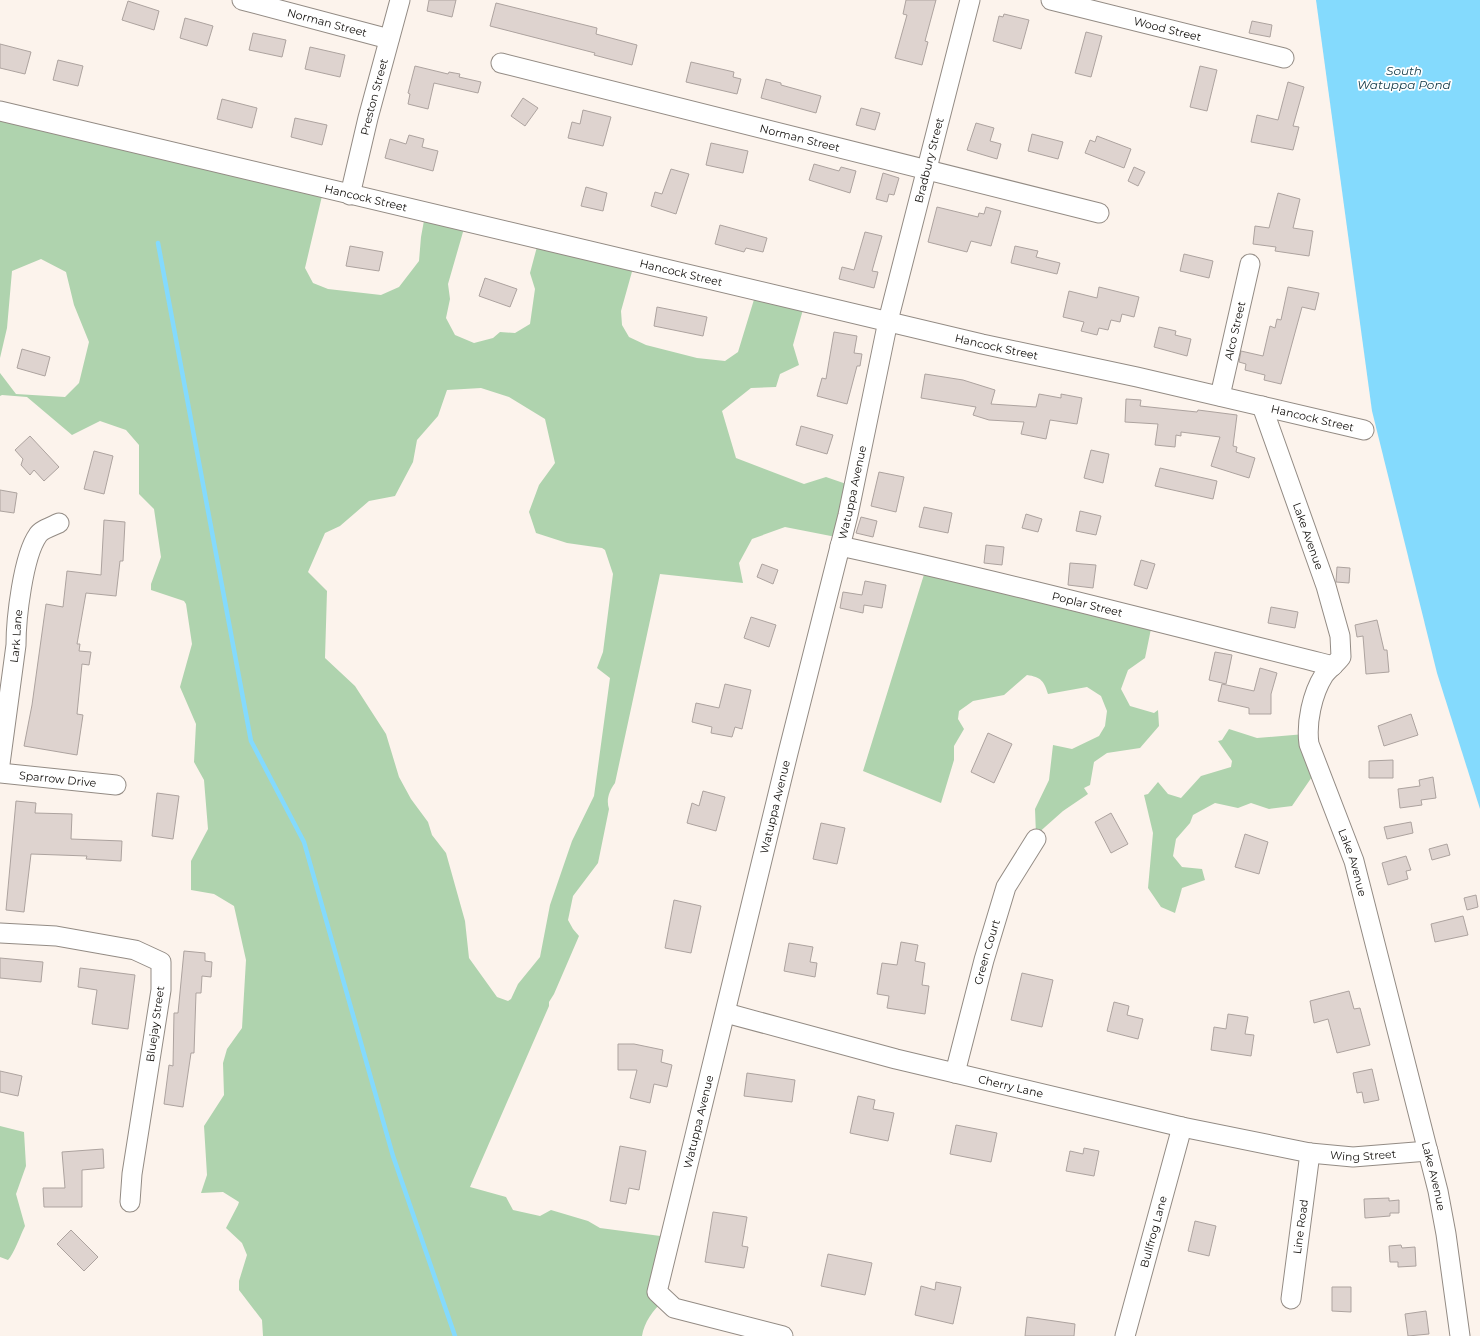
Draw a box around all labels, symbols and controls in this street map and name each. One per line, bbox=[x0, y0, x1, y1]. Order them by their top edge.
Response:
street label: Norman Street bbox=[286, 5, 369, 40]
street label: Wood Street bbox=[1132, 14, 1203, 44]
street label: Preston Street bbox=[357, 56, 391, 137]
water label: South Watuppa Pond bbox=[1357, 63, 1452, 92]
street label: Bradbury Street bbox=[911, 116, 947, 204]
street label: Norman Street bbox=[758, 121, 842, 155]
street label: Hancock Street bbox=[323, 181, 409, 215]
street label: Hancock Street bbox=[638, 256, 724, 289]
street label: Alco Street bbox=[1221, 299, 1248, 362]
street label: Hancock Street bbox=[953, 331, 1040, 363]
street label: Hancock Street bbox=[1270, 402, 1356, 435]
street label: Watuppa Avenue bbox=[835, 444, 869, 541]
street label: Lake Avenue bbox=[1290, 500, 1327, 572]
street label: Poplar Street bbox=[1050, 589, 1124, 620]
street label: Lark Lane bbox=[7, 608, 25, 664]
street label: Watuppa Avenue bbox=[757, 758, 793, 855]
street label: Sparrow Drive bbox=[18, 768, 97, 790]
street label: Lake Avenue bbox=[1335, 827, 1370, 898]
street label: Green Court bbox=[971, 917, 1003, 986]
street label: Bluejay Street bbox=[143, 985, 167, 1063]
street label: Cherry Lane bbox=[977, 1072, 1045, 1101]
street label: Watuppa Avenue bbox=[680, 1073, 717, 1170]
street label: Lake Avenue bbox=[1419, 1140, 1449, 1212]
street label: Wing Street bbox=[1329, 1147, 1397, 1164]
street label: Bullfrog Lane bbox=[1137, 1194, 1170, 1269]
street label: Line Road bbox=[1290, 1198, 1311, 1255]

